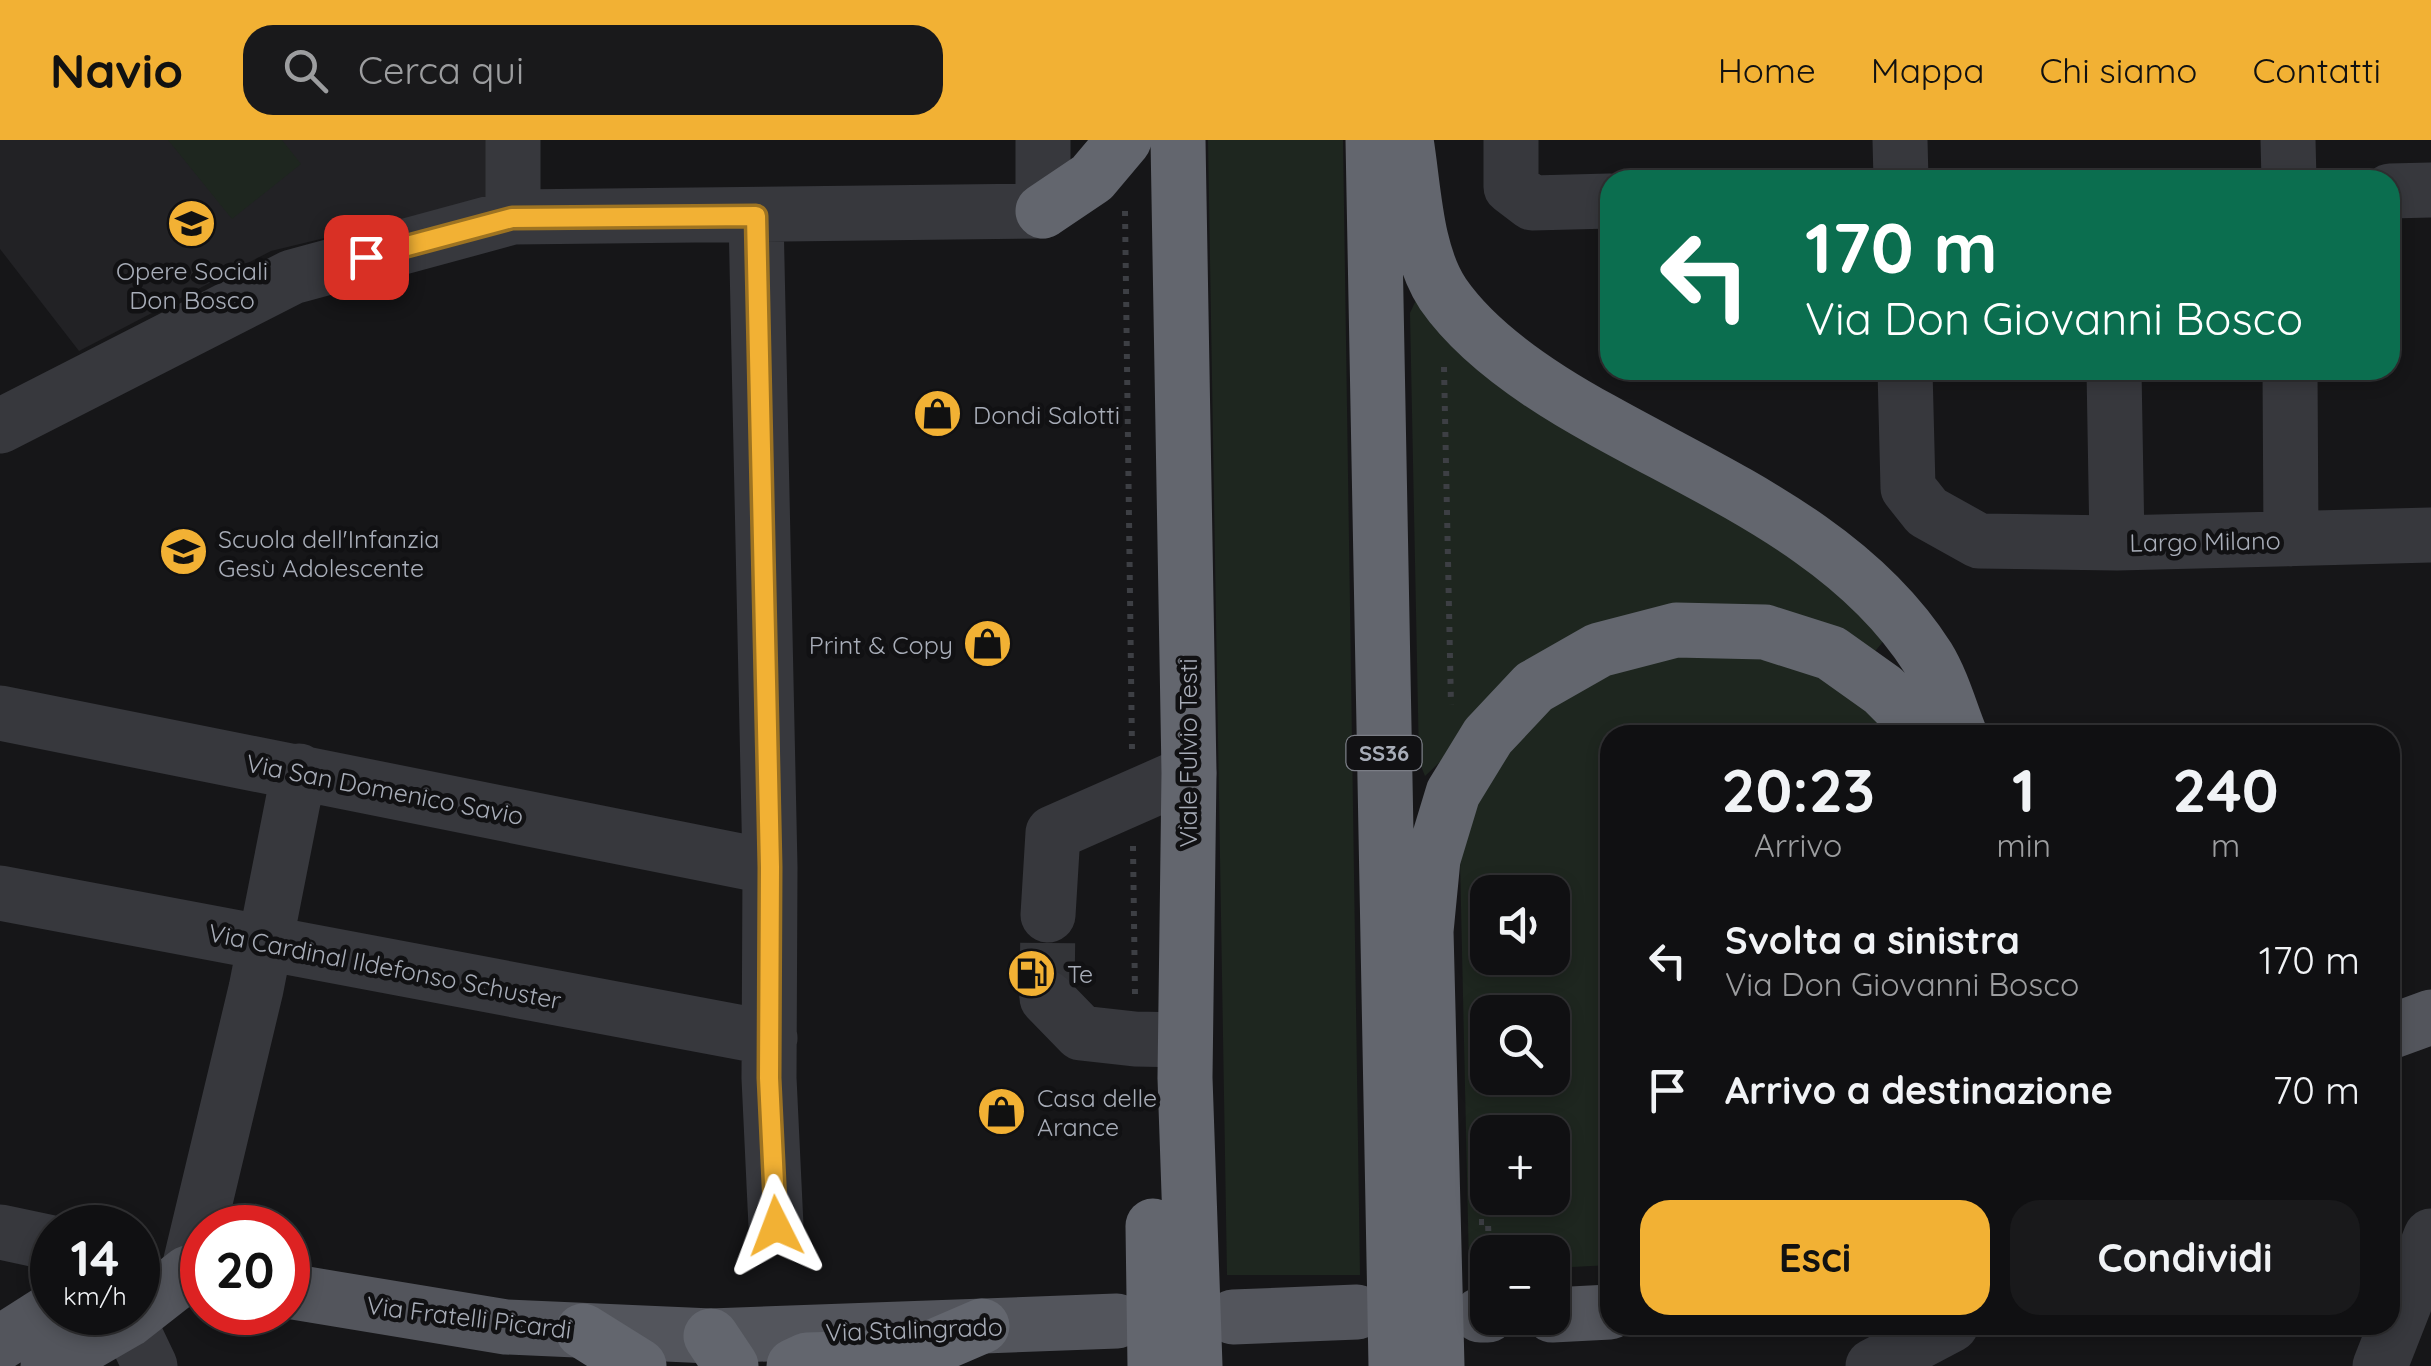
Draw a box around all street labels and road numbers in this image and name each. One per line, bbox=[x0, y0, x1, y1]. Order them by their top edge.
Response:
street label: Largo Milano bbox=[2129, 524, 2281, 558]
street label: Viale Fulvio Testi bbox=[1172, 659, 1203, 847]
road number: SS36 bbox=[1346, 736, 1422, 770]
street label: Via San Domenico Savio bbox=[244, 747, 526, 831]
street label: Via Cardinal Ildefonso Schuster bbox=[206, 917, 564, 1016]
street label: Via Fratelli Picardi bbox=[365, 1289, 573, 1345]
street label: Via Stalingrado bbox=[825, 1310, 1003, 1348]

